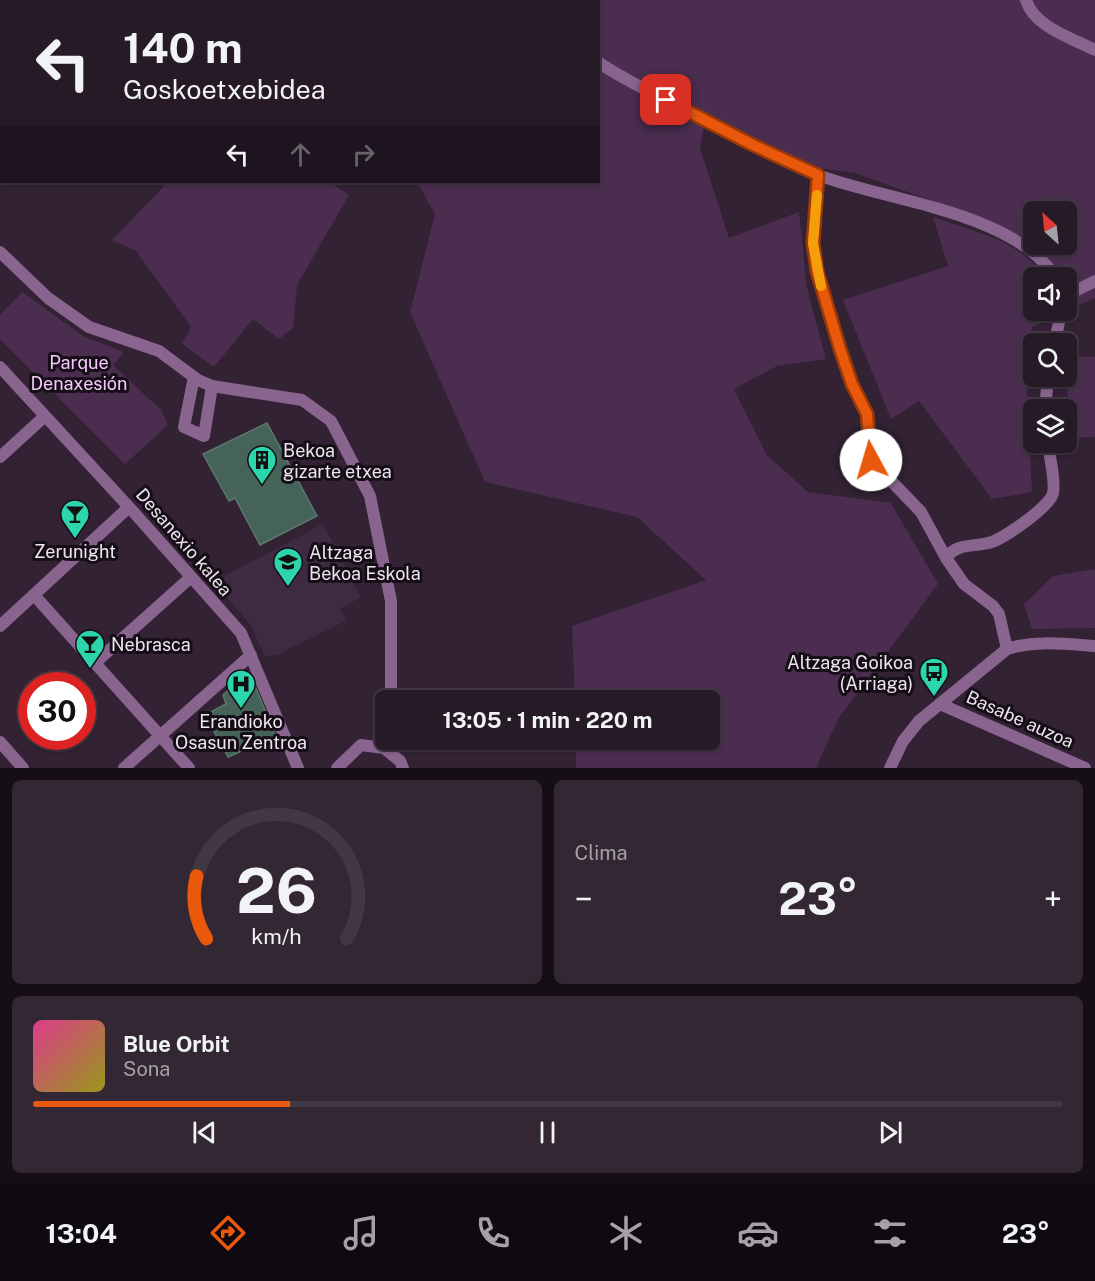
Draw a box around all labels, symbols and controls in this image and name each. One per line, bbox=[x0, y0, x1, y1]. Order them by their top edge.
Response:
text: 140 m bbox=[123, 23, 243, 72]
icon: left bbox=[24, 24, 102, 102]
text: Goskoetxebidea bbox=[123, 73, 326, 105]
pin bbox=[640, 74, 691, 125]
icon: arrive bbox=[649, 83, 682, 116]
icon: left bbox=[221, 138, 254, 171]
icon: ahead bbox=[284, 138, 317, 171]
icon: right bbox=[347, 138, 380, 171]
north arrow bbox=[1023, 201, 1077, 255]
map controls bbox=[1023, 201, 1077, 453]
button: sound bbox=[1023, 267, 1077, 321]
button: search bbox=[1023, 333, 1077, 387]
park label: Parque Denaxesión bbox=[31, 352, 127, 394]
button: layers bbox=[1023, 399, 1077, 453]
position arrow bbox=[839, 428, 903, 492]
place label: Bekoa gizarte etxea bbox=[283, 440, 392, 482]
building icon: Bekoa gizarte etxea bbox=[246, 444, 278, 486]
street label: Desanexio kalea bbox=[132, 484, 236, 600]
bar icon: Zerunight bbox=[59, 498, 91, 540]
place label: Zerunight bbox=[34, 541, 116, 562]
place label: Altzaga Bekoa Eskola bbox=[309, 542, 421, 584]
school or university icon: Altzaga Bekoa Eskola bbox=[272, 546, 304, 588]
bar icon: Nebrasca bbox=[74, 628, 106, 670]
place label: Nebrasca bbox=[111, 634, 191, 655]
place label: Altzaga Goikoa (Arriaga) bbox=[787, 652, 913, 694]
bus stop icon: Altzaga Goikoa (Arriaga) bbox=[918, 656, 950, 698]
hospital icon: Erandioko Osasun Zentroa bbox=[225, 668, 257, 710]
speed limit sign: 30 bbox=[18, 672, 96, 750]
street label: Basabe auzoa bbox=[963, 686, 1077, 752]
text: 13:05 · 1 min · 220 m bbox=[443, 707, 652, 733]
place label: Erandioko Osasun Zentroa bbox=[175, 711, 307, 753]
text: Clima bbox=[575, 841, 628, 865]
text: 26 bbox=[236, 854, 317, 927]
text: 23° bbox=[778, 872, 858, 925]
text: − bbox=[575, 880, 593, 918]
text: + bbox=[1044, 880, 1062, 918]
text: km/h bbox=[252, 924, 302, 949]
text: Blue Orbit bbox=[123, 1031, 230, 1057]
text: Sona bbox=[123, 1057, 170, 1081]
icon: previous bbox=[188, 1116, 221, 1149]
icon: pause bbox=[531, 1116, 564, 1149]
icon: next bbox=[874, 1116, 907, 1149]
icon: directions bbox=[207, 1212, 249, 1254]
icon: music bbox=[340, 1212, 382, 1254]
icon: phone bbox=[472, 1212, 514, 1254]
icon: climate bbox=[605, 1212, 647, 1254]
icon: car bbox=[737, 1212, 779, 1254]
icon: filters bbox=[869, 1212, 911, 1254]
text: 13:04 bbox=[45, 1217, 117, 1249]
text: 23° bbox=[1002, 1217, 1050, 1249]

